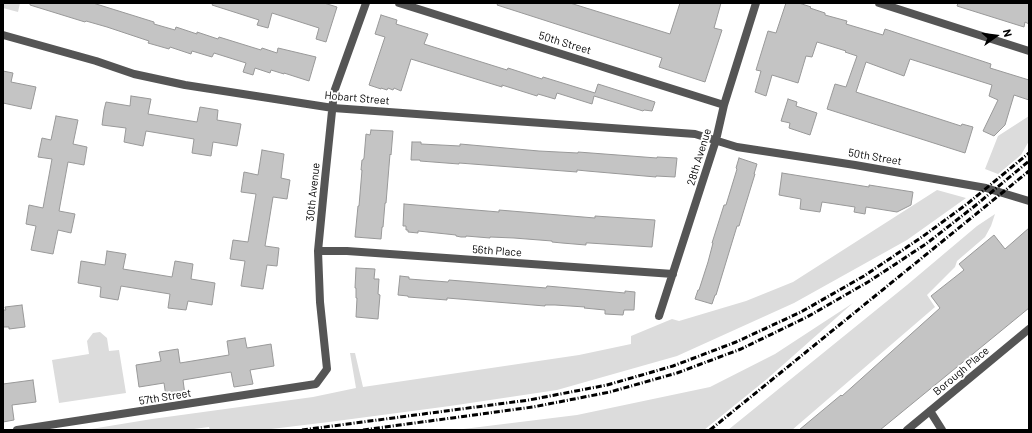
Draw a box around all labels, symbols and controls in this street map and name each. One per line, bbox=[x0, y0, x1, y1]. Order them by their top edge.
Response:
north arrow bbox=[976, 16, 1016, 56]
text: N bbox=[1001, 28, 1015, 38]
street label: 50th Street bbox=[537, 29, 593, 57]
street label: Hobart Street bbox=[324, 89, 390, 107]
street label: 28th Avenue bbox=[684, 127, 714, 187]
street label: 50th Street bbox=[847, 146, 903, 168]
street label: 30th Avenue bbox=[303, 162, 323, 222]
street label: 56th Place bbox=[472, 243, 522, 259]
street label: Borough Place bbox=[930, 344, 992, 398]
street label: 57th Street bbox=[138, 386, 192, 408]

